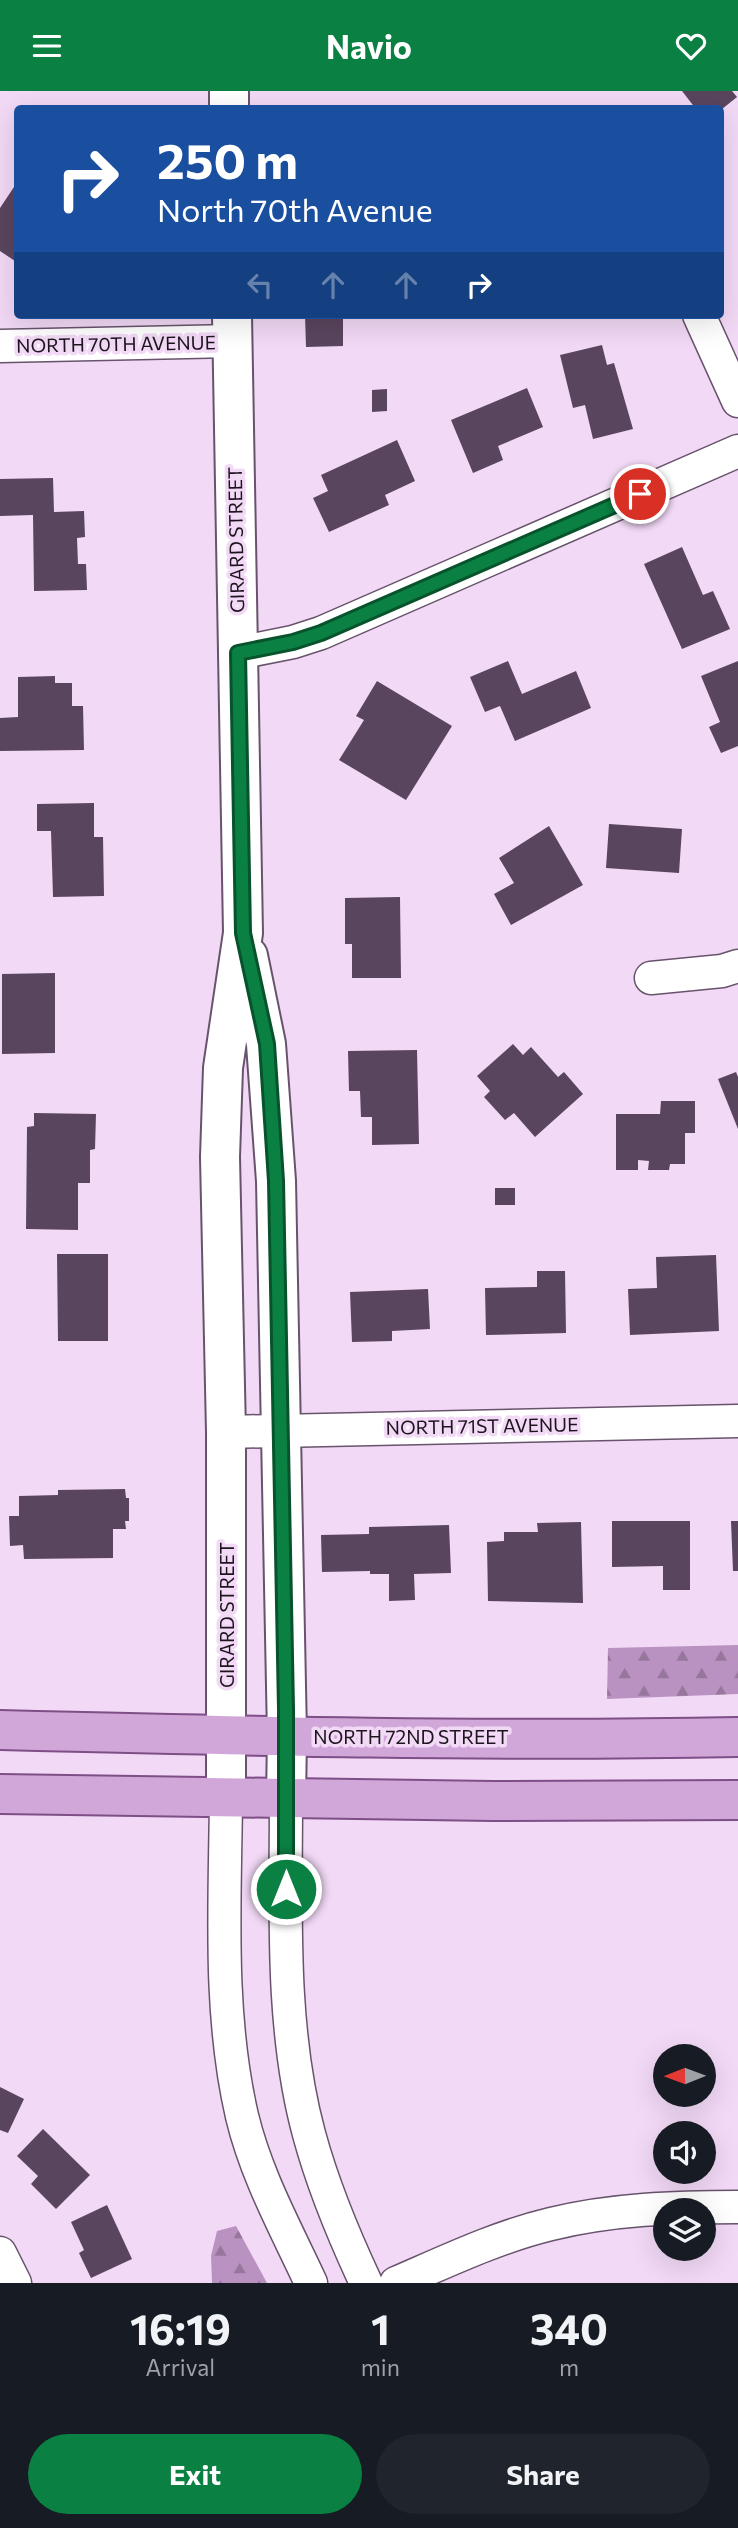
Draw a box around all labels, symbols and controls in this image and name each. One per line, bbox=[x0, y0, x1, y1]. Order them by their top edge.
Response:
text: Navio bbox=[326, 26, 412, 66]
icon: menu bbox=[28, 27, 66, 65]
icon: heart bbox=[672, 27, 710, 65]
text: 250 m bbox=[157, 129, 298, 189]
icon: right bbox=[42, 133, 133, 224]
text: North 70th Avenue bbox=[157, 189, 433, 229]
icon: left bbox=[241, 266, 279, 304]
icon: ahead bbox=[314, 266, 352, 304]
icon: ahead bbox=[387, 266, 425, 304]
icon: right bbox=[460, 266, 498, 304]
street label: NORTH 70TH AVENUE bbox=[16, 330, 216, 357]
pin bbox=[610, 464, 670, 524]
street label: GIRARD STREET bbox=[223, 467, 248, 613]
icon: arrive bbox=[621, 475, 659, 513]
street label: NORTH 71ST AVENUE bbox=[385, 1412, 579, 1439]
street label: GIRARD STREET bbox=[215, 1542, 238, 1688]
street label: NORTH 72ND STREET bbox=[313, 1725, 509, 1748]
position arrow bbox=[249, 1852, 323, 1926]
north arrow bbox=[653, 2044, 716, 2107]
map controls bbox=[653, 2044, 716, 2261]
button: sound bbox=[653, 2121, 716, 2184]
button: layers bbox=[653, 2198, 716, 2261]
text: 16:19 bbox=[130, 2302, 231, 2354]
text: 1 bbox=[371, 2302, 390, 2354]
text: 340 bbox=[530, 2302, 608, 2354]
text: Arrival bbox=[146, 2353, 215, 2381]
text: min bbox=[361, 2353, 400, 2381]
text: m bbox=[559, 2353, 579, 2381]
button: Exit bbox=[28, 2434, 362, 2514]
button: Share bbox=[376, 2434, 710, 2514]

